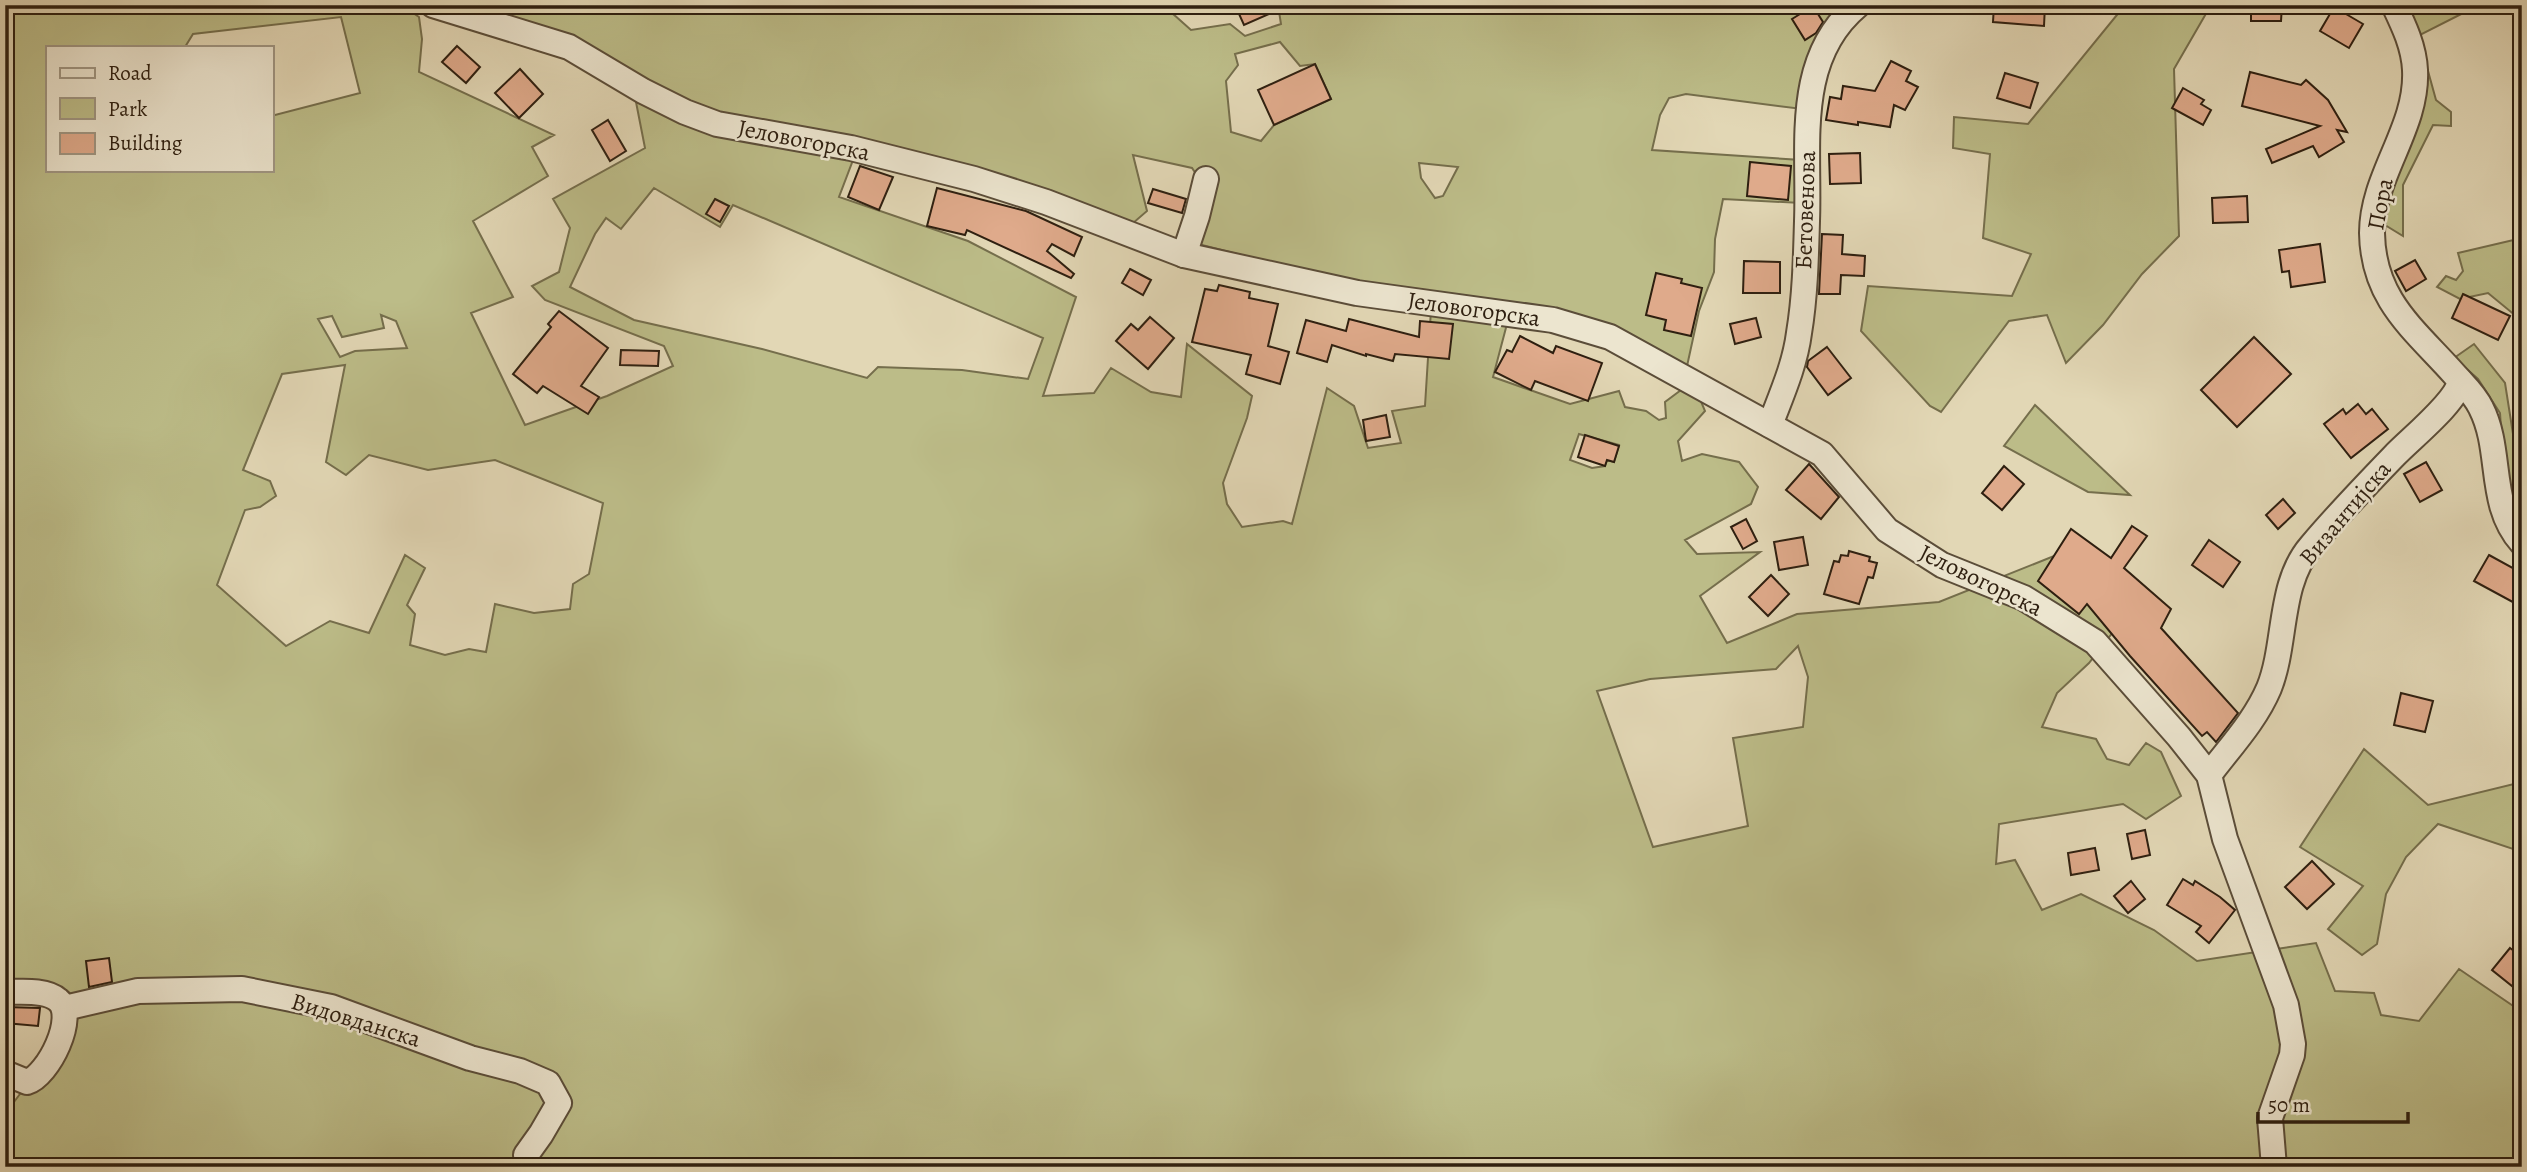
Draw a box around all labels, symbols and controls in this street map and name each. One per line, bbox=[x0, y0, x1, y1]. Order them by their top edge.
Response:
legend bbox=[46, 46, 273, 172]
text: Road bbox=[108, 59, 152, 87]
text: Park bbox=[108, 95, 148, 123]
street label: Јеловогорска bbox=[735, 112, 873, 168]
text: Building bbox=[108, 129, 183, 157]
street label: Бетовенова bbox=[1787, 150, 1823, 270]
street label: Пора bbox=[2359, 175, 2401, 233]
street label: Јеловогорска bbox=[1406, 284, 1542, 334]
street label: Византијска bbox=[2292, 454, 2398, 572]
street label: Јеловогорска bbox=[1914, 536, 2048, 624]
street label: Видовданска bbox=[287, 985, 425, 1055]
scale bar bbox=[2258, 1081, 2408, 1125]
text: 50 m bbox=[2268, 1091, 2310, 1119]

